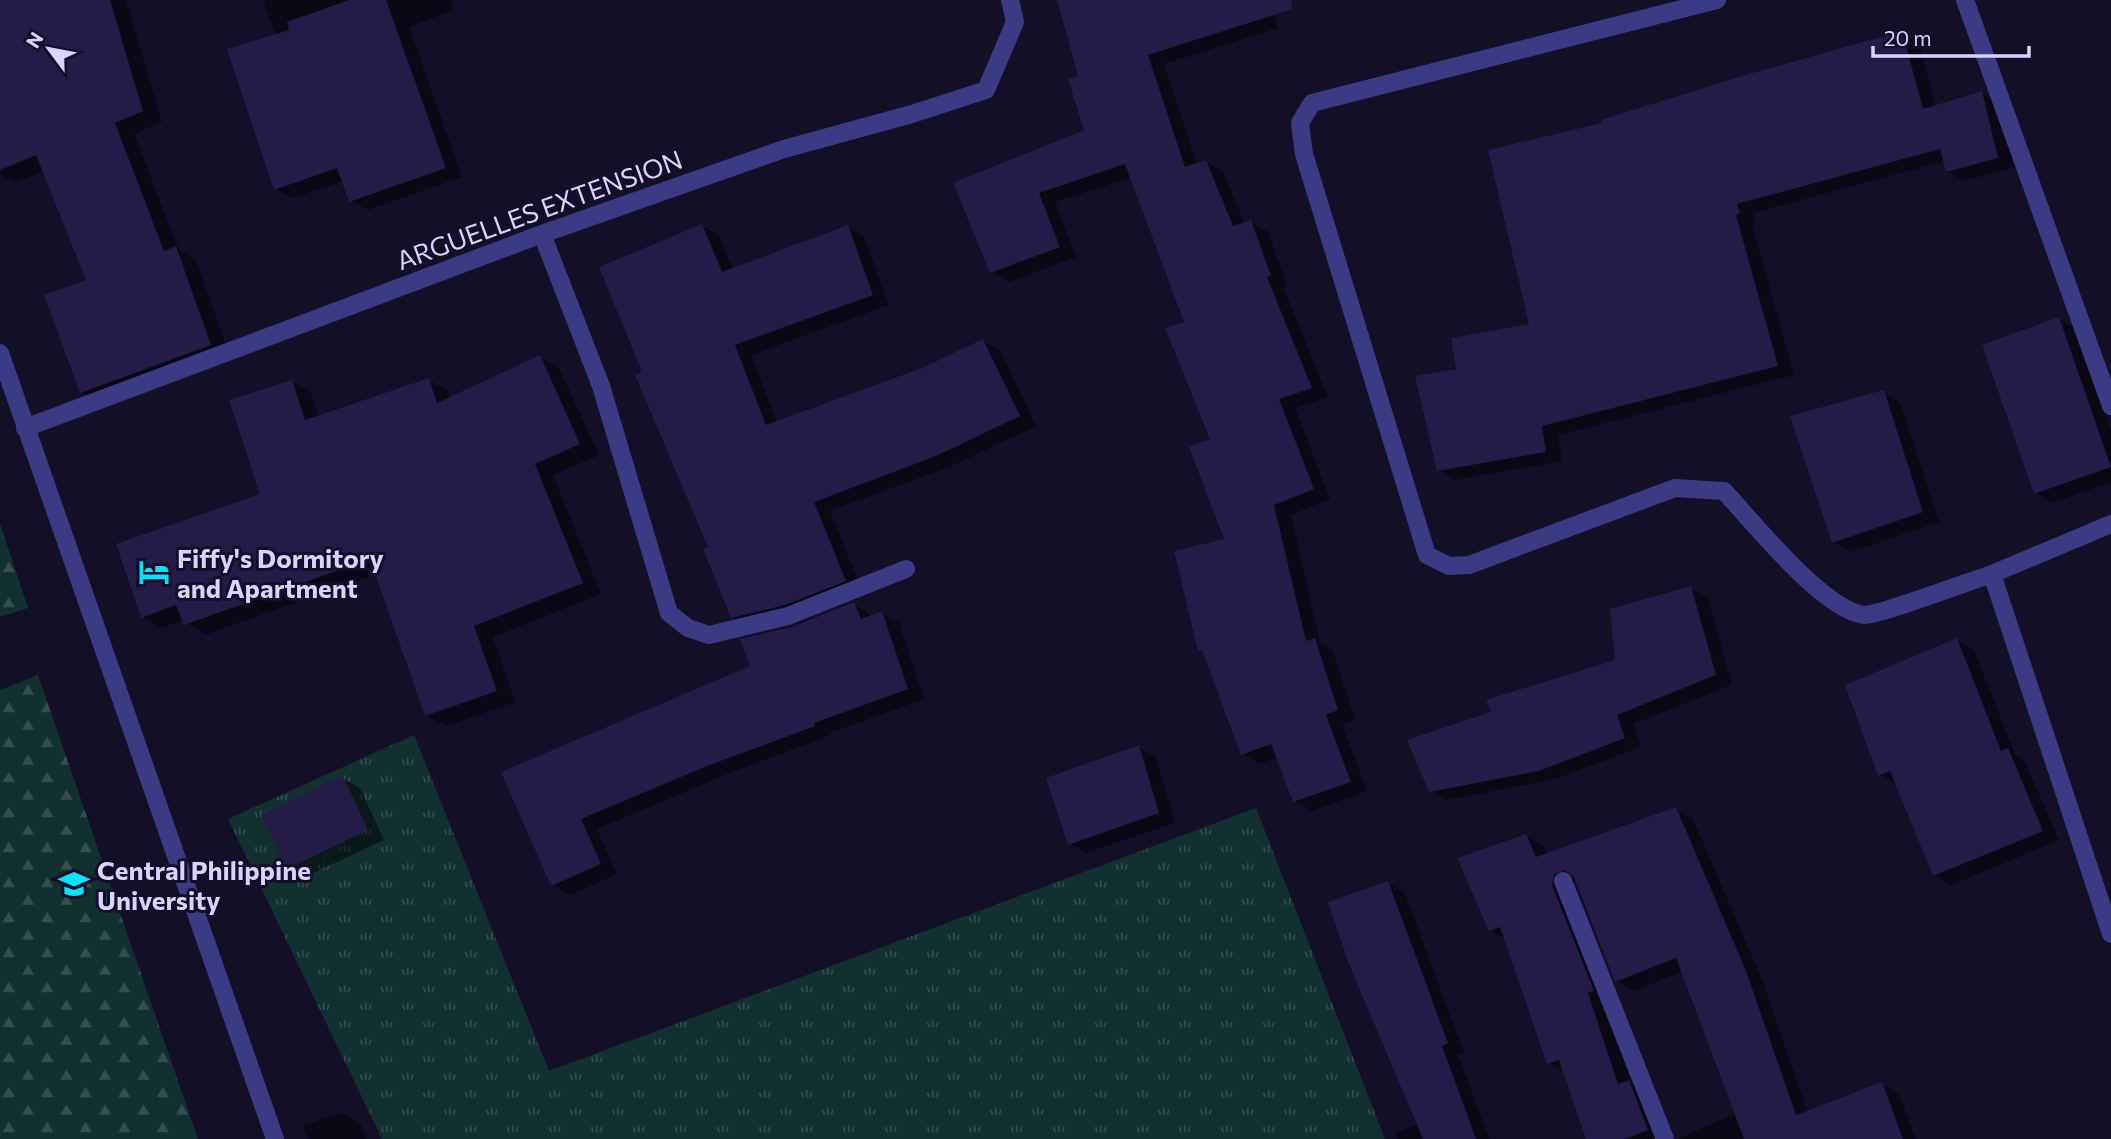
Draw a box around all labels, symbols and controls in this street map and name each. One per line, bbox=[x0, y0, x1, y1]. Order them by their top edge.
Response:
north arrow bbox=[14, 14, 84, 84]
scale bar bbox=[1873, 14, 2029, 58]
text: 20 m bbox=[1884, 25, 1932, 50]
text: N bbox=[21, 28, 48, 52]
street label: ARGUELLES EXTENSION bbox=[392, 143, 686, 275]
place label: Fiffy's Dormitory and Apartment bbox=[177, 542, 384, 603]
hotel icon: Fiffy's Dormitory and Apartment bbox=[137, 555, 171, 589]
place label: Central Philippine University bbox=[97, 854, 311, 915]
school or university icon: Central Philippine University bbox=[57, 867, 91, 901]

